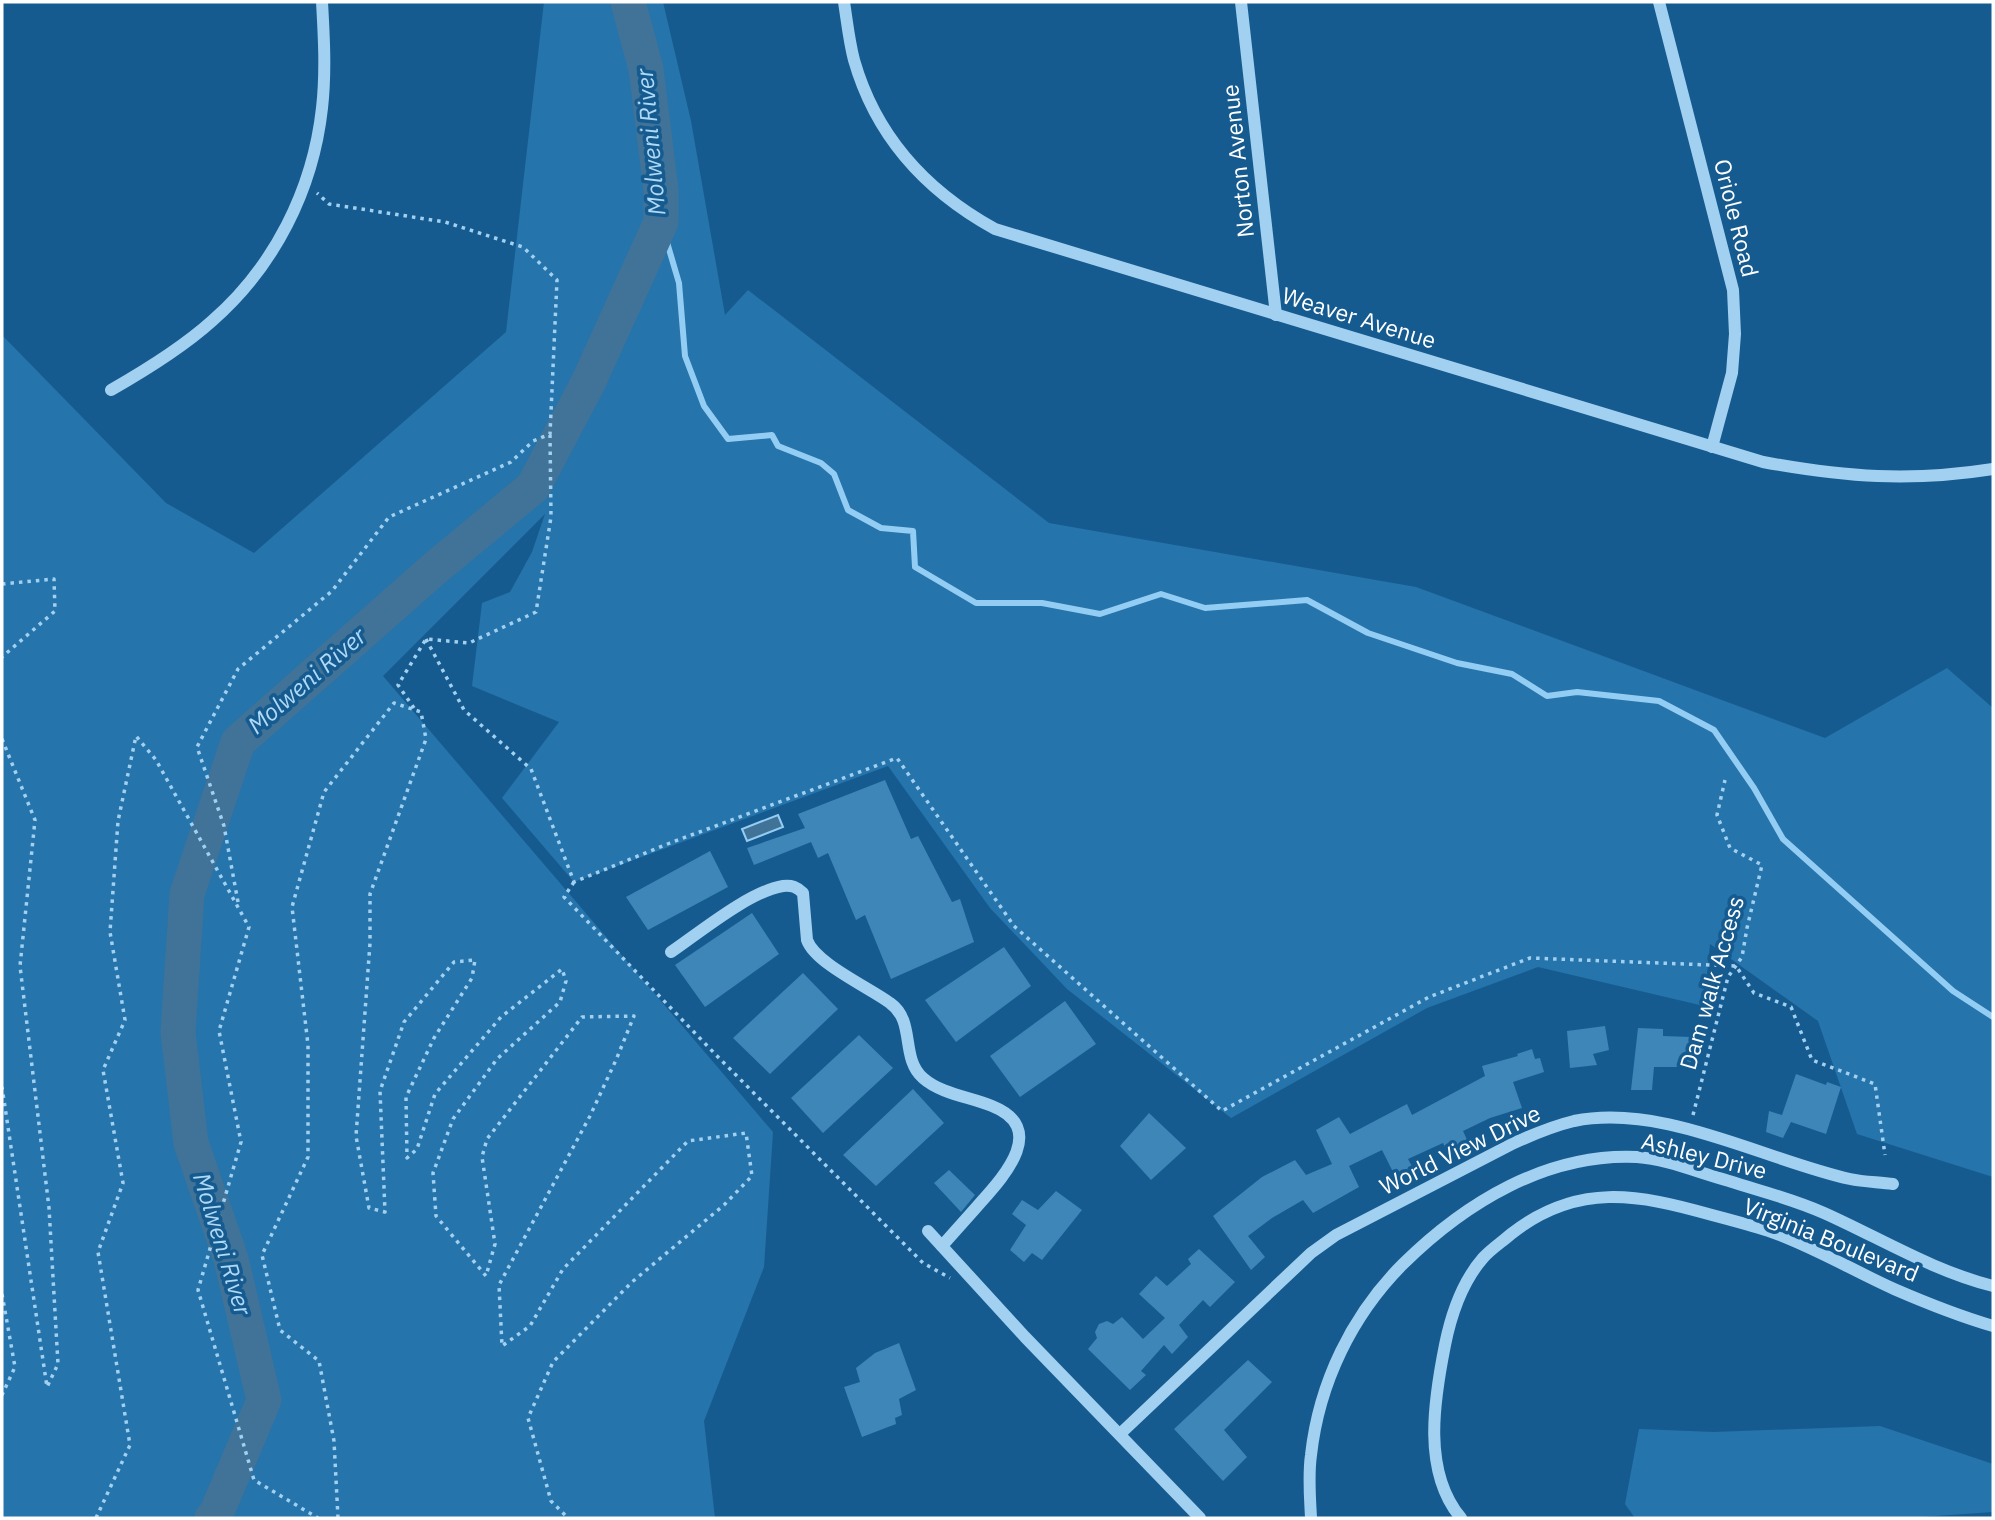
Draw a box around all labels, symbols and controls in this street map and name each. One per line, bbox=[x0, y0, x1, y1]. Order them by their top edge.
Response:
water label: Molweni River bbox=[628, 66, 672, 217]
street label: Norton Avenue bbox=[1214, 83, 1260, 239]
street label: Oriole Road bbox=[1708, 156, 1766, 280]
street label: Weaver Avenue bbox=[1279, 279, 1440, 355]
water label: Molweni River bbox=[240, 619, 373, 741]
street label: Dam walk Access bbox=[1672, 892, 1750, 1073]
street label: World View Drive bbox=[1374, 1097, 1545, 1201]
street label: Ashley Drive bbox=[1638, 1125, 1770, 1185]
water label: Molweni River bbox=[186, 1169, 260, 1320]
street label: Virginia Boulevard bbox=[1739, 1190, 1924, 1288]

